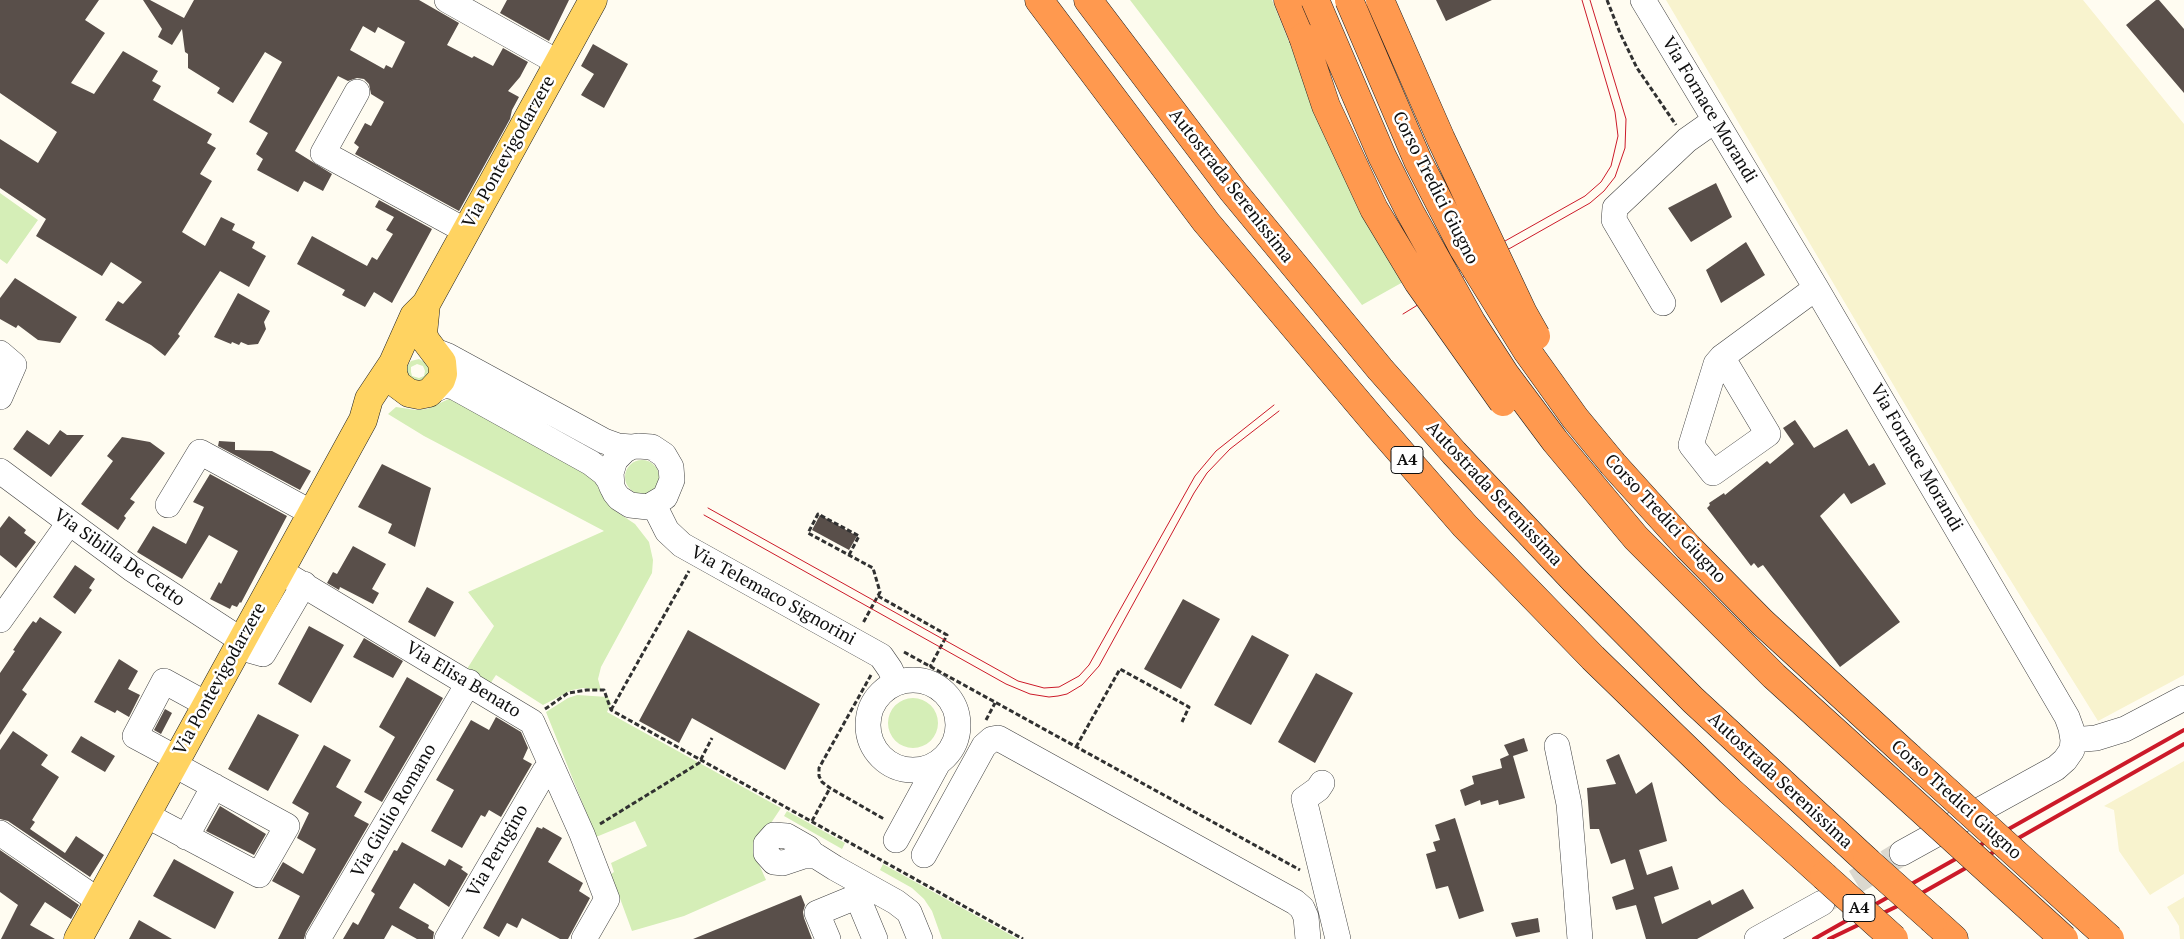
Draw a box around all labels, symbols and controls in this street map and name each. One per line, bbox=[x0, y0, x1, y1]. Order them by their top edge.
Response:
street label: Via Fornace Morandi bbox=[1657, 33, 1761, 187]
street label: Via Pontevigodarzere bbox=[458, 72, 560, 232]
street label: Autostrada Serenissima bbox=[1164, 105, 1298, 267]
street label: Corso Tredici Giugno bbox=[1387, 108, 1483, 268]
street label: Via Fornace Morandi bbox=[1865, 380, 1967, 536]
street label: Autostrada Serenissima bbox=[1421, 417, 1567, 571]
road number: A4 bbox=[1391, 446, 1423, 474]
street label: Corso Tredici Giugno bbox=[1600, 450, 1730, 588]
street label: Via Sibilla De Cetto bbox=[49, 505, 189, 611]
street label: Via Telemaco Signorini bbox=[687, 542, 859, 650]
street label: Via Pontevigodarzere bbox=[169, 599, 271, 759]
street label: Via Elisa Benato bbox=[402, 637, 524, 723]
street label: Autostrada Serenissima bbox=[1703, 708, 1857, 854]
street label: Corso Tredici Giugno bbox=[1886, 736, 2026, 864]
street label: Via Giulio Romano bbox=[347, 740, 441, 882]
street label: Via Perugino bbox=[463, 801, 533, 901]
road number: A4 bbox=[1843, 894, 1875, 921]

